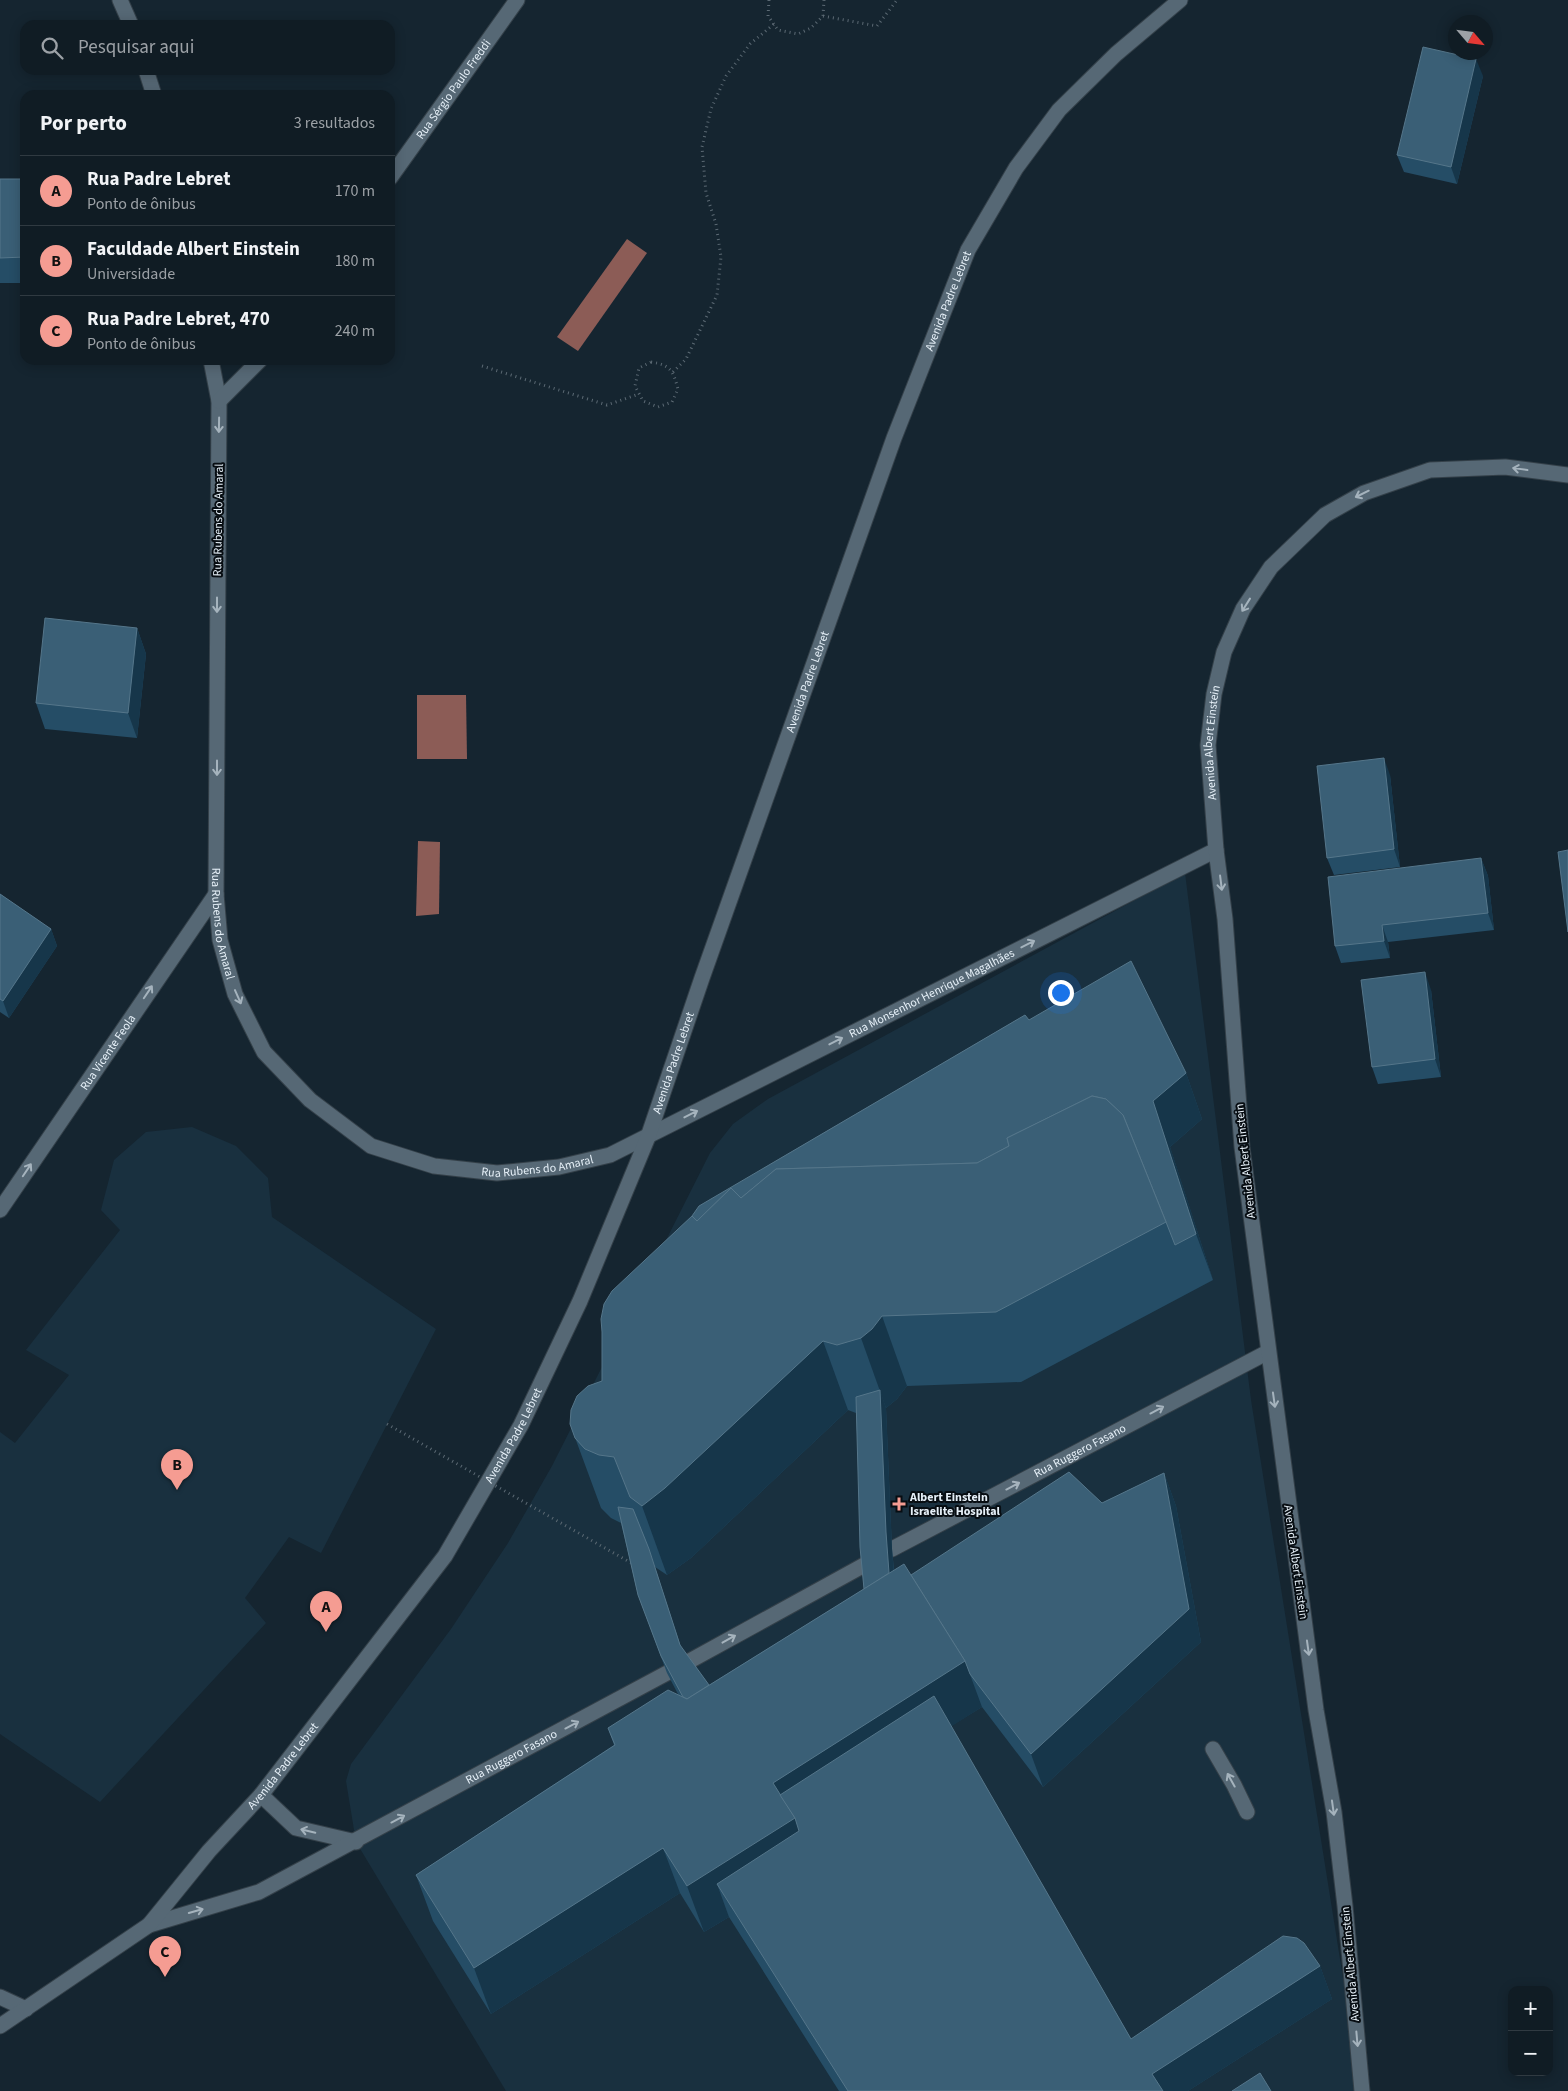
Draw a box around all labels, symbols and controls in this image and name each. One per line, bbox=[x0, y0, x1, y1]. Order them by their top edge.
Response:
north arrow bbox=[1448, 15, 1493, 60]
search box bbox=[20, 20, 395, 75]
icon: search bbox=[38, 34, 66, 62]
text: Pesquisar aqui bbox=[78, 34, 194, 61]
street label: Rua Sérgio Paulo Freddi bbox=[412, 36, 495, 143]
text: Por perto bbox=[40, 108, 127, 138]
text: 3 resultados bbox=[294, 112, 375, 134]
text: Rua Padre Lebret bbox=[87, 166, 230, 193]
text: A bbox=[51, 180, 61, 202]
text: 170 m bbox=[335, 180, 375, 202]
text: Ponto de ônibus bbox=[87, 193, 196, 215]
text: Faculdade Albert Einstein bbox=[87, 236, 300, 263]
street label: Avenida Padre Lebret bbox=[921, 249, 976, 354]
text: B bbox=[51, 250, 61, 272]
text: 180 m bbox=[335, 250, 375, 272]
text: Universidade bbox=[87, 263, 175, 285]
text: Rua Padre Lebret, 470 bbox=[87, 306, 270, 333]
text: C bbox=[51, 320, 61, 342]
text: 240 m bbox=[335, 320, 375, 342]
text: Ponto de ônibus bbox=[87, 333, 196, 355]
one-way arrow bbox=[214, 417, 224, 433]
street label: Rua Rubens do Amaral bbox=[209, 463, 228, 577]
one-way arrow bbox=[1512, 464, 1528, 474]
one-way arrow bbox=[1355, 490, 1370, 500]
one-way arrow bbox=[212, 597, 222, 613]
one-way arrow bbox=[1241, 597, 1251, 611]
street label: Avenida Padre Lebret bbox=[782, 629, 834, 735]
street label: Avenida Albert Einstein bbox=[1200, 683, 1225, 801]
one-way arrow bbox=[212, 760, 222, 776]
street label: Rua Rubens do Amaral bbox=[207, 868, 239, 981]
one-way arrow bbox=[1216, 874, 1226, 890]
one-way arrow bbox=[1021, 939, 1036, 949]
street label: Rua Monsenhor Henrique Magalhães bbox=[846, 945, 1018, 1042]
your location bbox=[1048, 980, 1074, 1006]
one-way arrow bbox=[144, 986, 154, 1000]
one-way arrow bbox=[233, 989, 243, 1004]
street label: Avenida Padre Lebret bbox=[649, 1010, 699, 1116]
street label: Rua Vicente Feola bbox=[76, 1011, 140, 1094]
one-way arrow bbox=[828, 1036, 843, 1045]
street label: Avenida Albert Einstein bbox=[1231, 1103, 1260, 1219]
one-way arrow bbox=[683, 1109, 698, 1118]
street label: Rua Rubens do Amaral bbox=[480, 1151, 595, 1182]
one-way arrow bbox=[22, 1163, 33, 1177]
street label: Avenida Padre Lebret bbox=[481, 1385, 546, 1487]
one-way arrow bbox=[1269, 1392, 1279, 1408]
one-way arrow bbox=[1149, 1405, 1164, 1415]
street label: Rua Ruggero Fasano bbox=[1031, 1420, 1129, 1482]
pin: B bbox=[161, 1449, 193, 1490]
one-way arrow bbox=[1005, 1481, 1020, 1490]
place label: Albert Einstein Israelite Hospital bbox=[909, 1489, 1001, 1520]
marker: Albert Einstein Israelite Hospital bbox=[892, 1497, 906, 1511]
street label: Avenida Albert Einstein bbox=[1279, 1504, 1312, 1620]
pin: A bbox=[310, 1591, 342, 1632]
one-way arrow bbox=[721, 1634, 736, 1644]
one-way arrow bbox=[1303, 1639, 1313, 1655]
street label: Avenida Padre Lebret bbox=[244, 1719, 323, 1813]
one-way arrow bbox=[564, 1719, 579, 1729]
street label: Rua Ruggero Fasano bbox=[462, 1726, 560, 1789]
one-way arrow bbox=[1226, 1773, 1236, 1787]
one-way arrow bbox=[1328, 1800, 1338, 1816]
one-way arrow bbox=[391, 1814, 406, 1824]
one-way arrow bbox=[301, 1826, 317, 1835]
one-way arrow bbox=[187, 1906, 203, 1915]
street label: Avenida Albert Einstein bbox=[1337, 1906, 1364, 2022]
pin: C bbox=[149, 1936, 181, 1977]
map controls bbox=[1508, 1986, 1553, 2076]
button: + bbox=[1508, 1986, 1553, 2031]
one-way arrow bbox=[1353, 2031, 1362, 2047]
button: − bbox=[1508, 2031, 1553, 2076]

